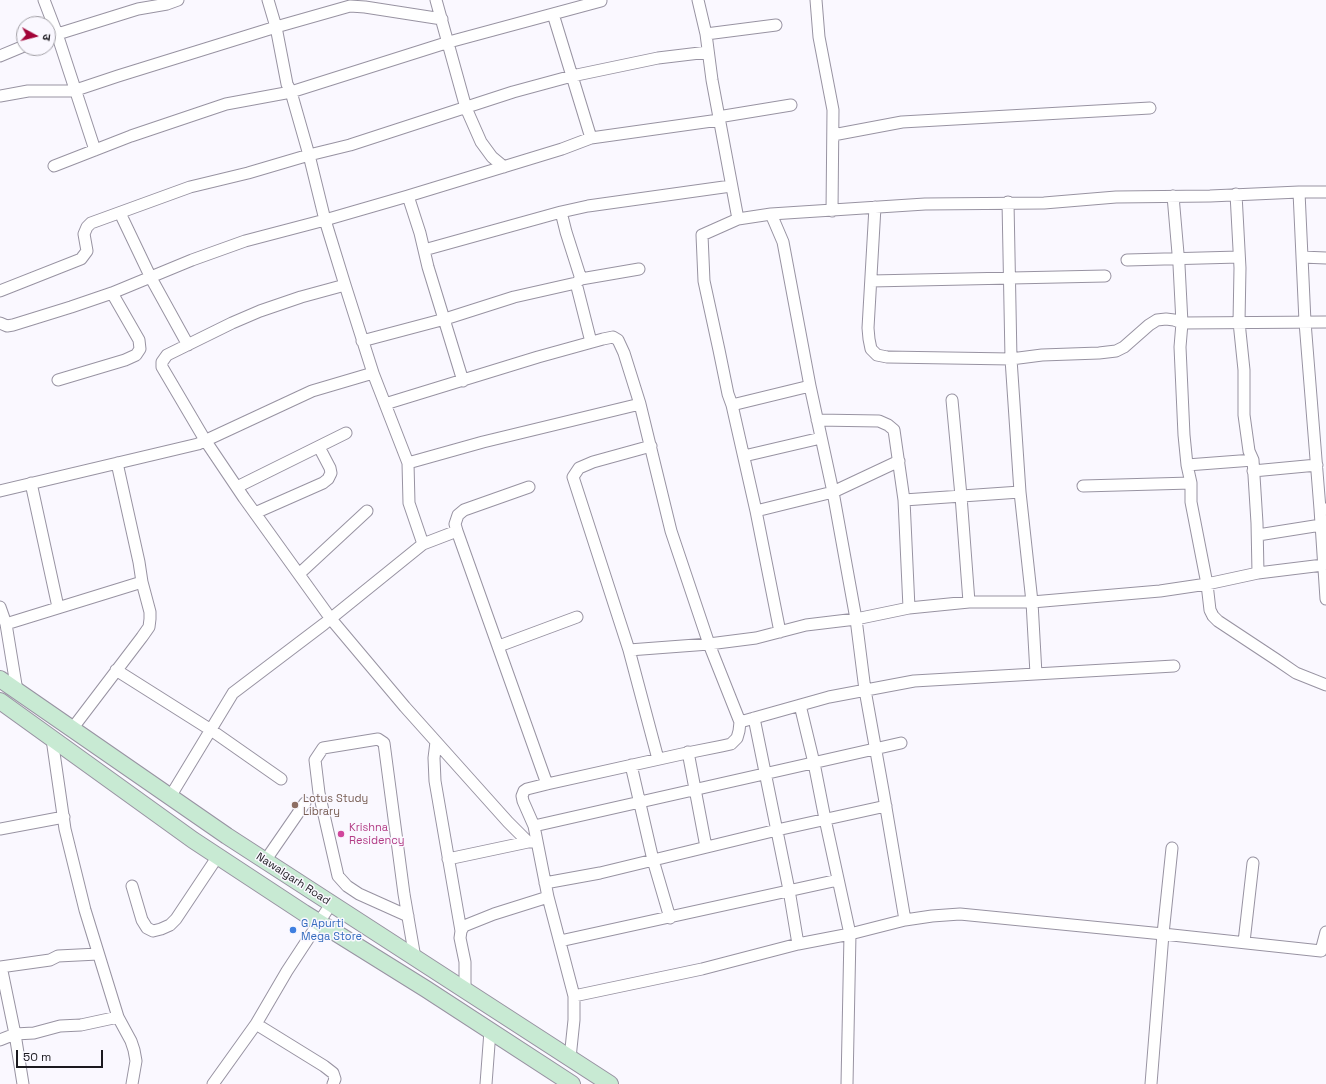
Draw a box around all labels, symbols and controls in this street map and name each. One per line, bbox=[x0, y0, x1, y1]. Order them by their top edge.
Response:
north arrow bbox=[16, 16, 56, 56]
text: उ bbox=[40, 33, 54, 41]
place label: Lotus Study Library bbox=[303, 792, 368, 818]
marker: Lotus Study Library bbox=[290, 800, 300, 810]
place label: Krishna Residency bbox=[349, 821, 405, 847]
marker: Krishna Residency bbox=[336, 829, 346, 839]
street label: Nawalgarh Road bbox=[254, 850, 332, 908]
place label: G Apurti Mega Store bbox=[301, 917, 362, 943]
marker: G Apurti Mega Store bbox=[288, 925, 298, 935]
scale bar bbox=[18, 1042, 105, 1068]
text: 50 m bbox=[23, 1049, 51, 1065]

